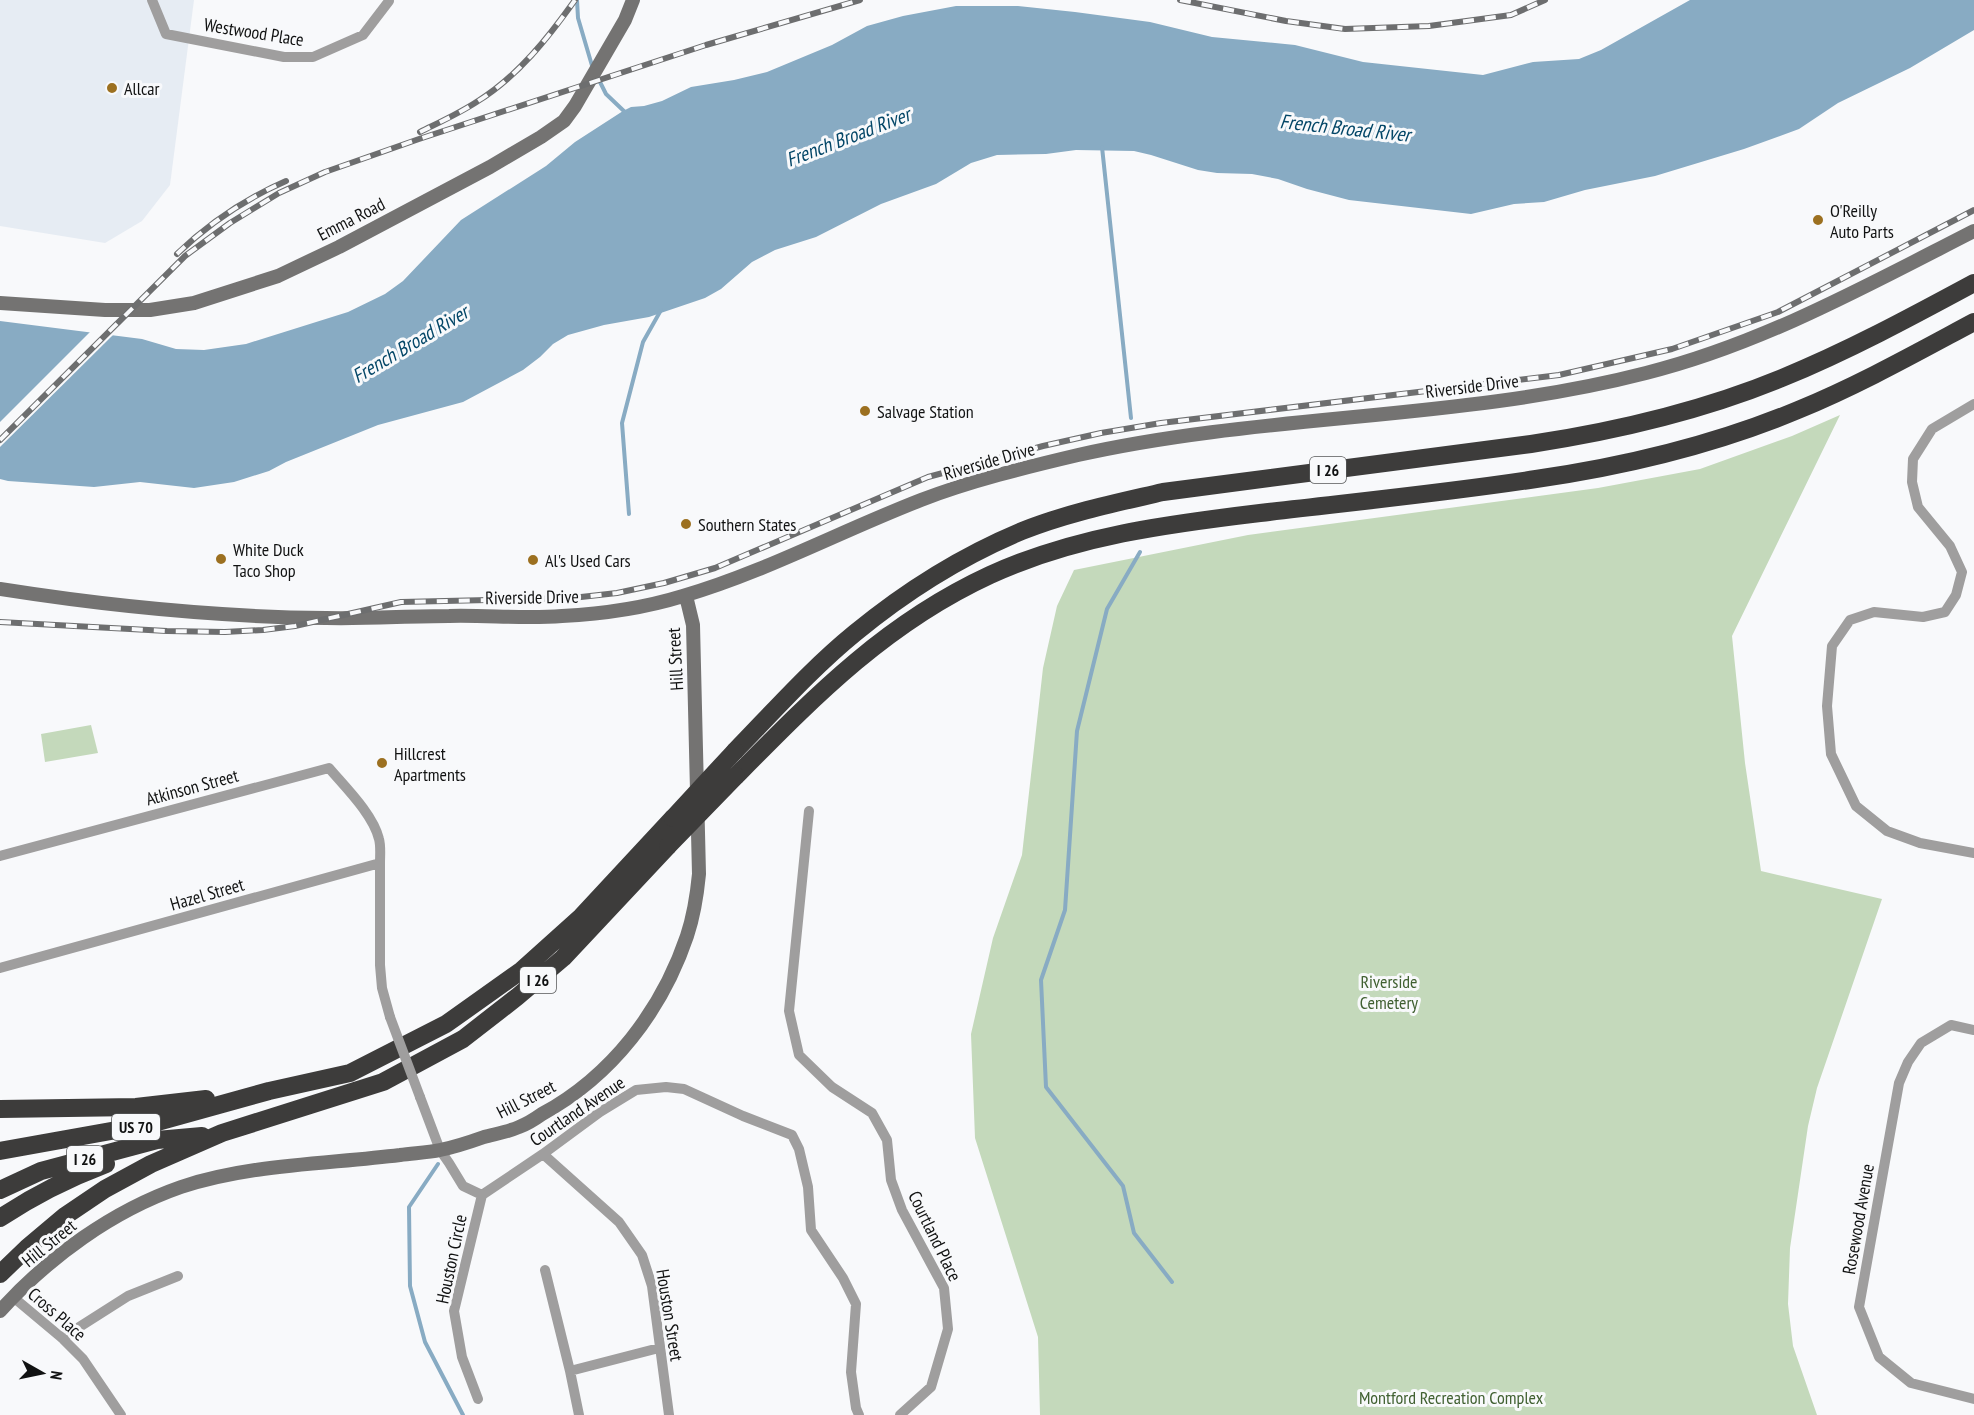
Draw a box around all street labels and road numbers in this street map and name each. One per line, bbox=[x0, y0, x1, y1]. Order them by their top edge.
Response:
street label: Westwood Place bbox=[203, 13, 305, 51]
street label: Emma Road bbox=[313, 192, 389, 246]
street label: Riverside Drive bbox=[1424, 369, 1520, 403]
street label: Riverside Drive bbox=[941, 437, 1037, 485]
road number: I 26 bbox=[1310, 457, 1346, 483]
street label: Riverside Drive bbox=[485, 585, 579, 609]
street label: Hill Street bbox=[662, 627, 688, 691]
street label: Atkinson Street bbox=[143, 764, 241, 810]
street label: Hazel Street bbox=[167, 872, 247, 916]
road number: I 26 bbox=[520, 967, 556, 993]
street label: Courtland Avenue bbox=[525, 1071, 629, 1151]
street label: Hill Street bbox=[493, 1074, 559, 1124]
road number: US 70 bbox=[112, 1114, 160, 1140]
road number: I 26 bbox=[67, 1146, 103, 1172]
street label: Rosewood Avenue bbox=[1837, 1162, 1879, 1276]
street label: Courtland Place bbox=[903, 1187, 967, 1285]
street label: Houston Circle bbox=[430, 1212, 472, 1306]
street label: Hill Street bbox=[17, 1214, 81, 1272]
street label: Houston Street bbox=[651, 1267, 689, 1363]
street label: Cross Place bbox=[23, 1282, 91, 1346]

